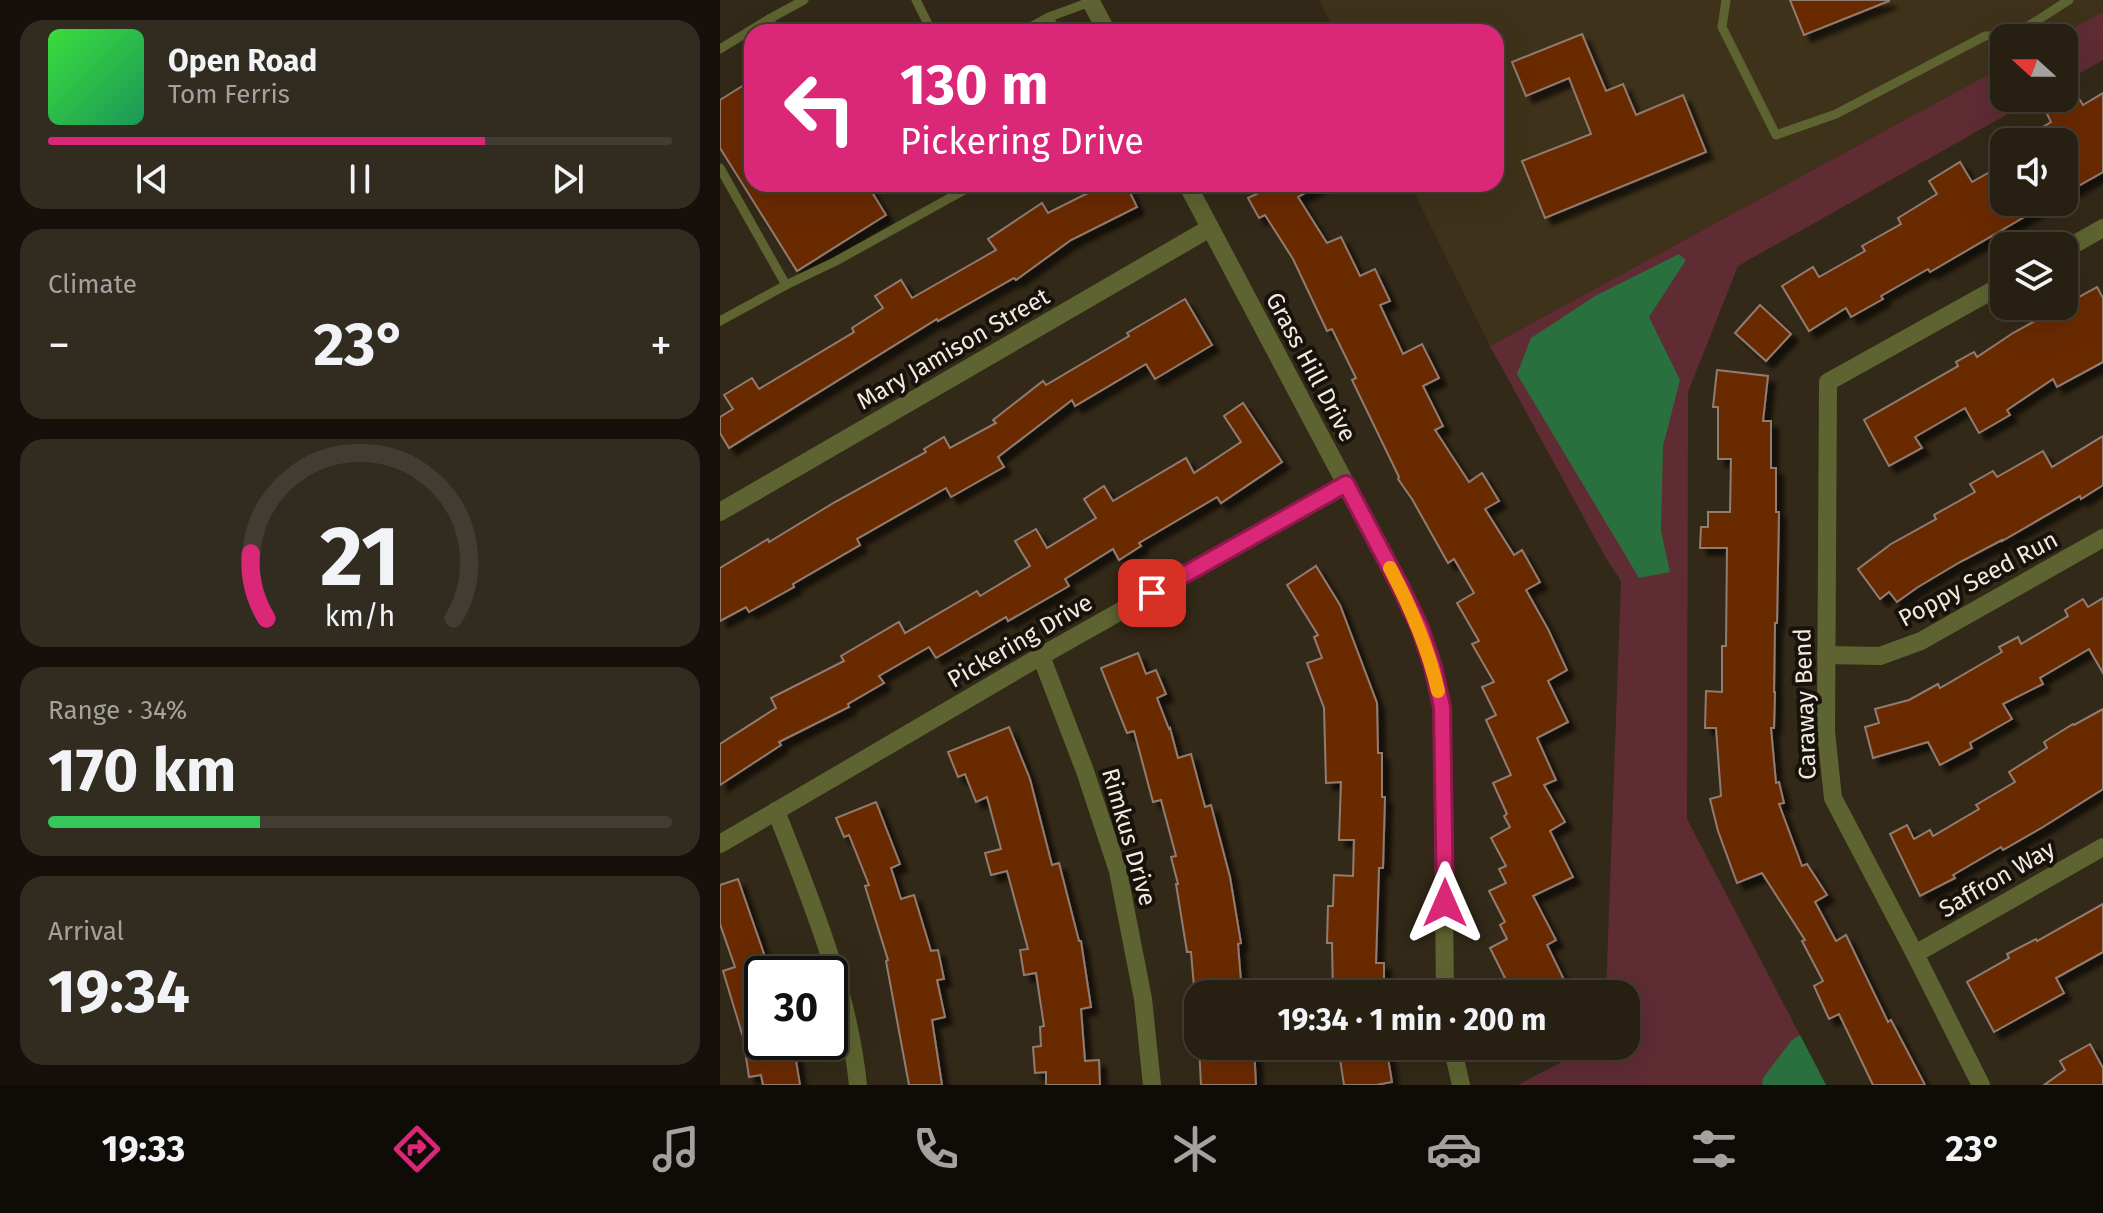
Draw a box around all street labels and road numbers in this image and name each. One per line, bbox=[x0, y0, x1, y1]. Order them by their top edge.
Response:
street label: Mary Jamison Street bbox=[852, 282, 1055, 416]
street label: Grass Hill Drive bbox=[1260, 288, 1362, 446]
street label: Poppy Seed Run bbox=[1894, 525, 2062, 633]
street label: Pickering Drive bbox=[943, 588, 1097, 694]
street label: Caraway Bend bbox=[1788, 628, 1822, 780]
street label: Rimkus Drive bbox=[1096, 765, 1162, 909]
street label: Saffron Way bbox=[1934, 835, 2060, 923]

